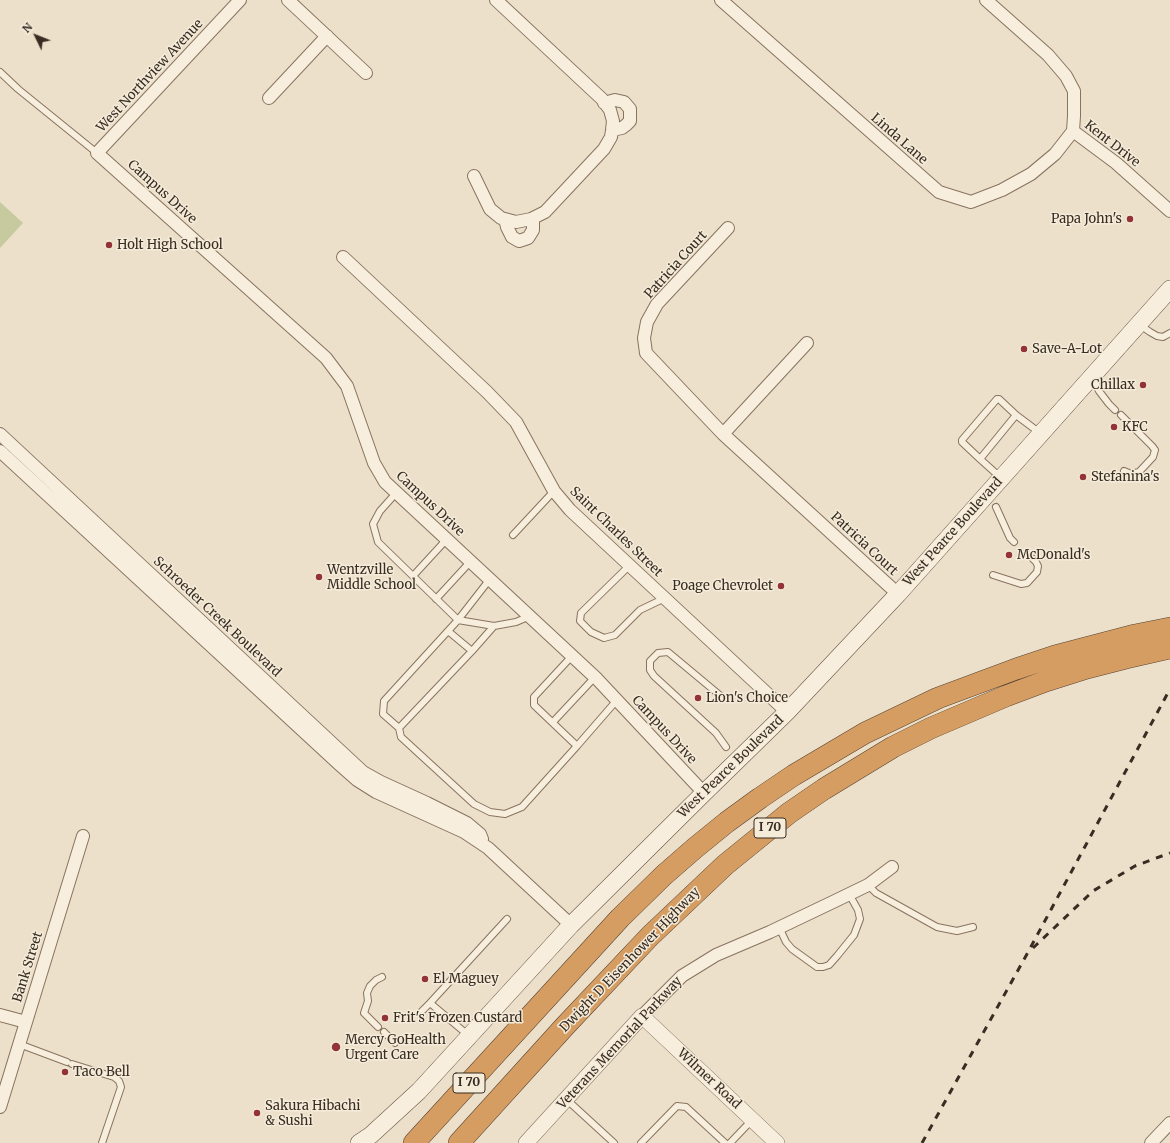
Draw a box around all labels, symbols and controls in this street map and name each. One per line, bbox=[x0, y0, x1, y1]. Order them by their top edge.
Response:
north arrow bbox=[16, 16, 56, 56]
street label: West Northview Avenue bbox=[94, 16, 206, 136]
text: N bbox=[19, 20, 35, 36]
street label: Linda Lane bbox=[868, 110, 930, 168]
street label: Kent Drive bbox=[1081, 117, 1143, 171]
street label: Campus Drive bbox=[124, 157, 200, 227]
place label: Papa John's bbox=[1051, 211, 1122, 227]
marker: Papa John's bbox=[1125, 214, 1135, 224]
street label: Patricia Court bbox=[641, 228, 711, 302]
place label: Holt High School bbox=[117, 237, 223, 253]
marker: Holt High School bbox=[104, 240, 114, 250]
place label: Save-A-Lot bbox=[1032, 341, 1102, 357]
marker: Save-A-Lot bbox=[1019, 344, 1029, 354]
place label: Chillax bbox=[1091, 377, 1135, 393]
marker: Chillax bbox=[1138, 380, 1148, 390]
place label: KFC bbox=[1122, 419, 1148, 435]
marker: KFC bbox=[1109, 422, 1119, 432]
street label: Campus Drive bbox=[393, 468, 467, 540]
place label: Stefanina's bbox=[1091, 469, 1159, 485]
marker: Stefanina's bbox=[1078, 472, 1088, 482]
street label: West Pearce Boulevard bbox=[900, 474, 1006, 590]
street label: Saint Charles Street bbox=[566, 484, 666, 580]
street label: Patricia Court bbox=[827, 509, 901, 579]
place label: McDonald's bbox=[1017, 547, 1090, 563]
marker: McDonald's bbox=[1004, 550, 1014, 560]
street label: Schroeder Creek Boulevard bbox=[150, 554, 284, 680]
place label: Wentzville Middle School bbox=[327, 562, 416, 593]
marker: Wentzville Middle School bbox=[314, 572, 324, 582]
place label: Poage Chevrolet bbox=[672, 578, 773, 594]
marker: Poage Chevrolet bbox=[776, 581, 786, 591]
place label: Lion's Choice bbox=[706, 690, 788, 706]
street label: Campus Drive bbox=[628, 693, 700, 767]
marker: Lion's Choice bbox=[693, 693, 703, 703]
street label: West Pearce Boulevard bbox=[675, 713, 787, 821]
road number: I 70 bbox=[754, 818, 786, 838]
street label: Dwight D Eisenhower Highway bbox=[557, 884, 703, 1036]
street label: Bank Street bbox=[10, 930, 46, 1004]
place label: El Maguey bbox=[433, 971, 499, 987]
marker: El Maguey bbox=[420, 974, 430, 984]
street label: Veterans Memorial Parkway bbox=[554, 974, 686, 1112]
place label: Frit's Frozen Custard bbox=[393, 1010, 522, 1026]
marker: Frit's Frozen Custard bbox=[380, 1013, 390, 1023]
place label: Mercy GoHealth Urgent Care bbox=[345, 1032, 446, 1063]
marker: Mercy GoHealth Urgent Care bbox=[330, 1041, 342, 1053]
street label: Wilmer Road bbox=[674, 1046, 744, 1112]
place label: Taco Bell bbox=[73, 1064, 130, 1080]
marker: Taco Bell bbox=[60, 1067, 70, 1077]
road number: I 70 bbox=[453, 1073, 485, 1093]
place label: Sakura Hibachi & Sushi bbox=[265, 1098, 360, 1129]
marker: Sakura Hibachi & Sushi bbox=[252, 1108, 262, 1118]

